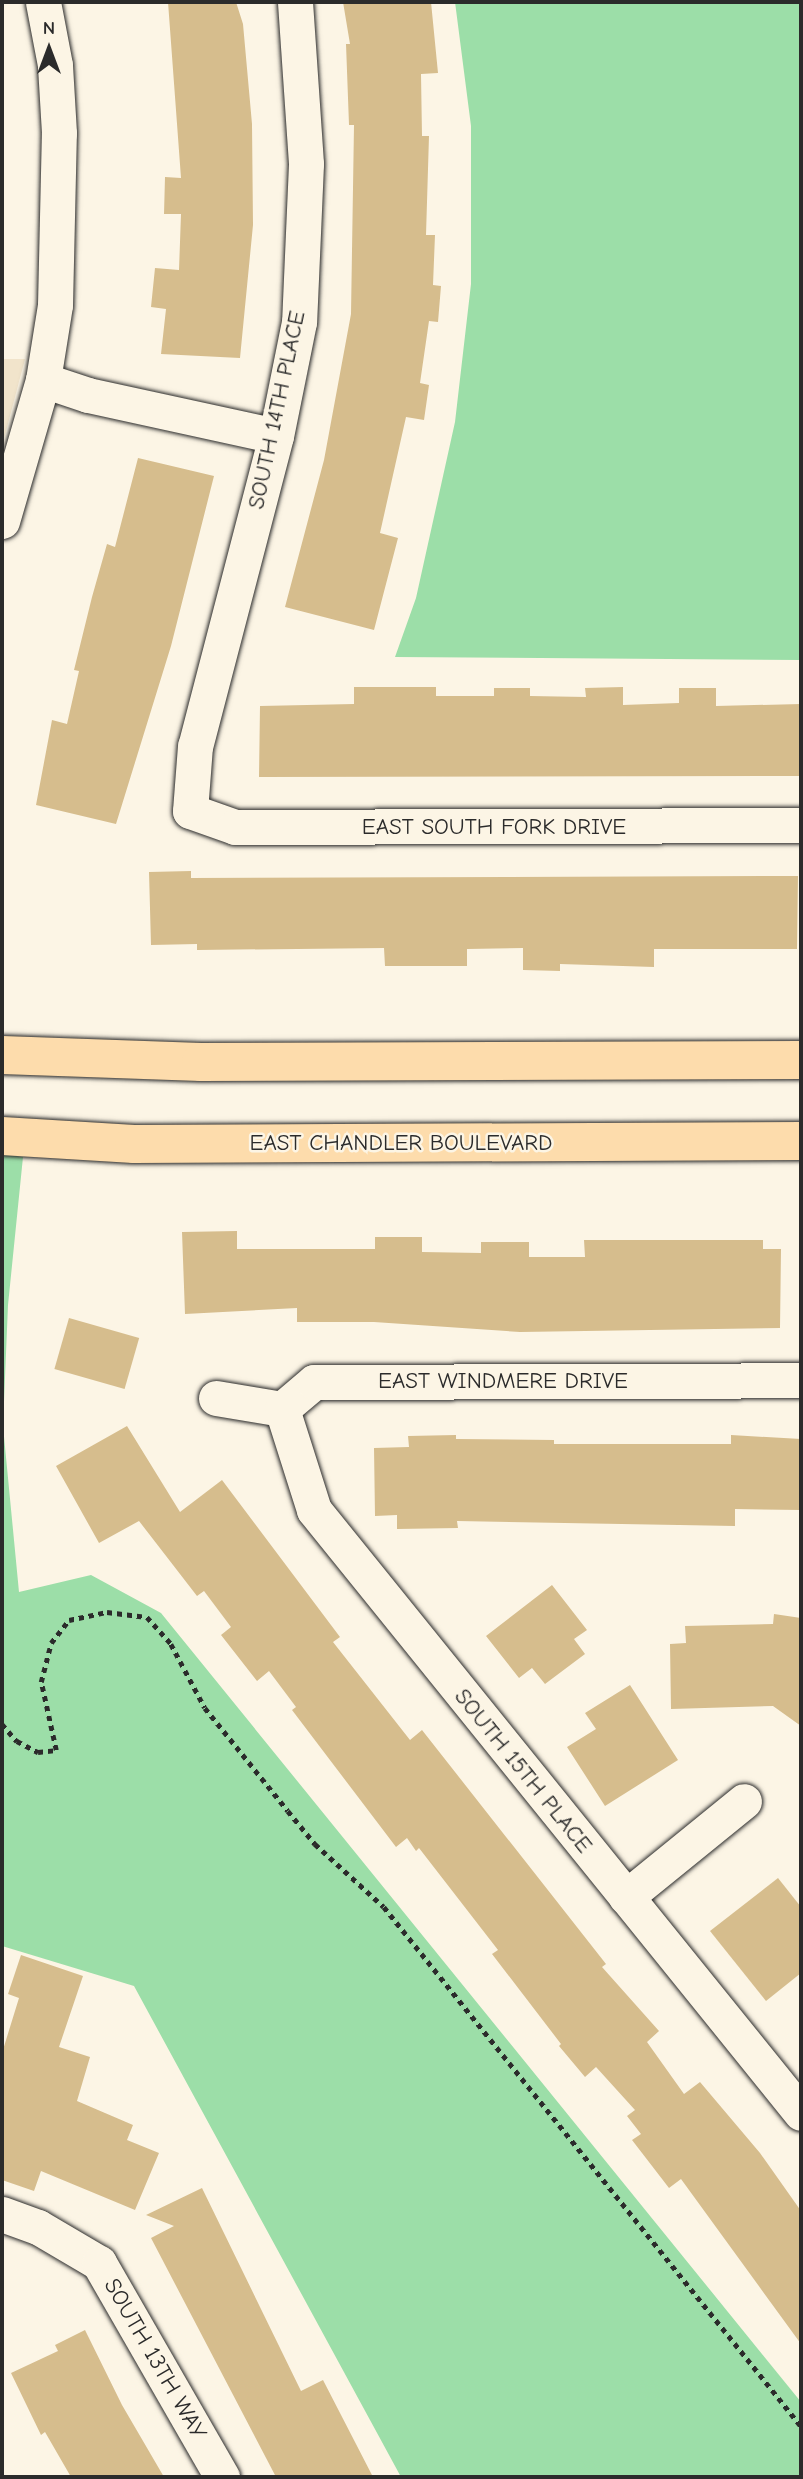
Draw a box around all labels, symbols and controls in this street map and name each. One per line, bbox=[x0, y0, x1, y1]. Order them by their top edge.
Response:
north arrow bbox=[14, 14, 84, 84]
text: N bbox=[43, 17, 55, 39]
street label: SOUTH 14TH PLACE bbox=[243, 308, 311, 512]
street label: EAST SOUTH FORK DRIVE bbox=[362, 813, 626, 841]
street label: EAST CHANDLER BOULEVARD bbox=[250, 1129, 552, 1157]
street label: EAST WINDMERE DRIVE bbox=[378, 1367, 628, 1395]
street label: SOUTH 15TH PLACE bbox=[448, 1683, 598, 1859]
street label: SOUTH 13TH WAY bbox=[98, 2274, 212, 2444]

